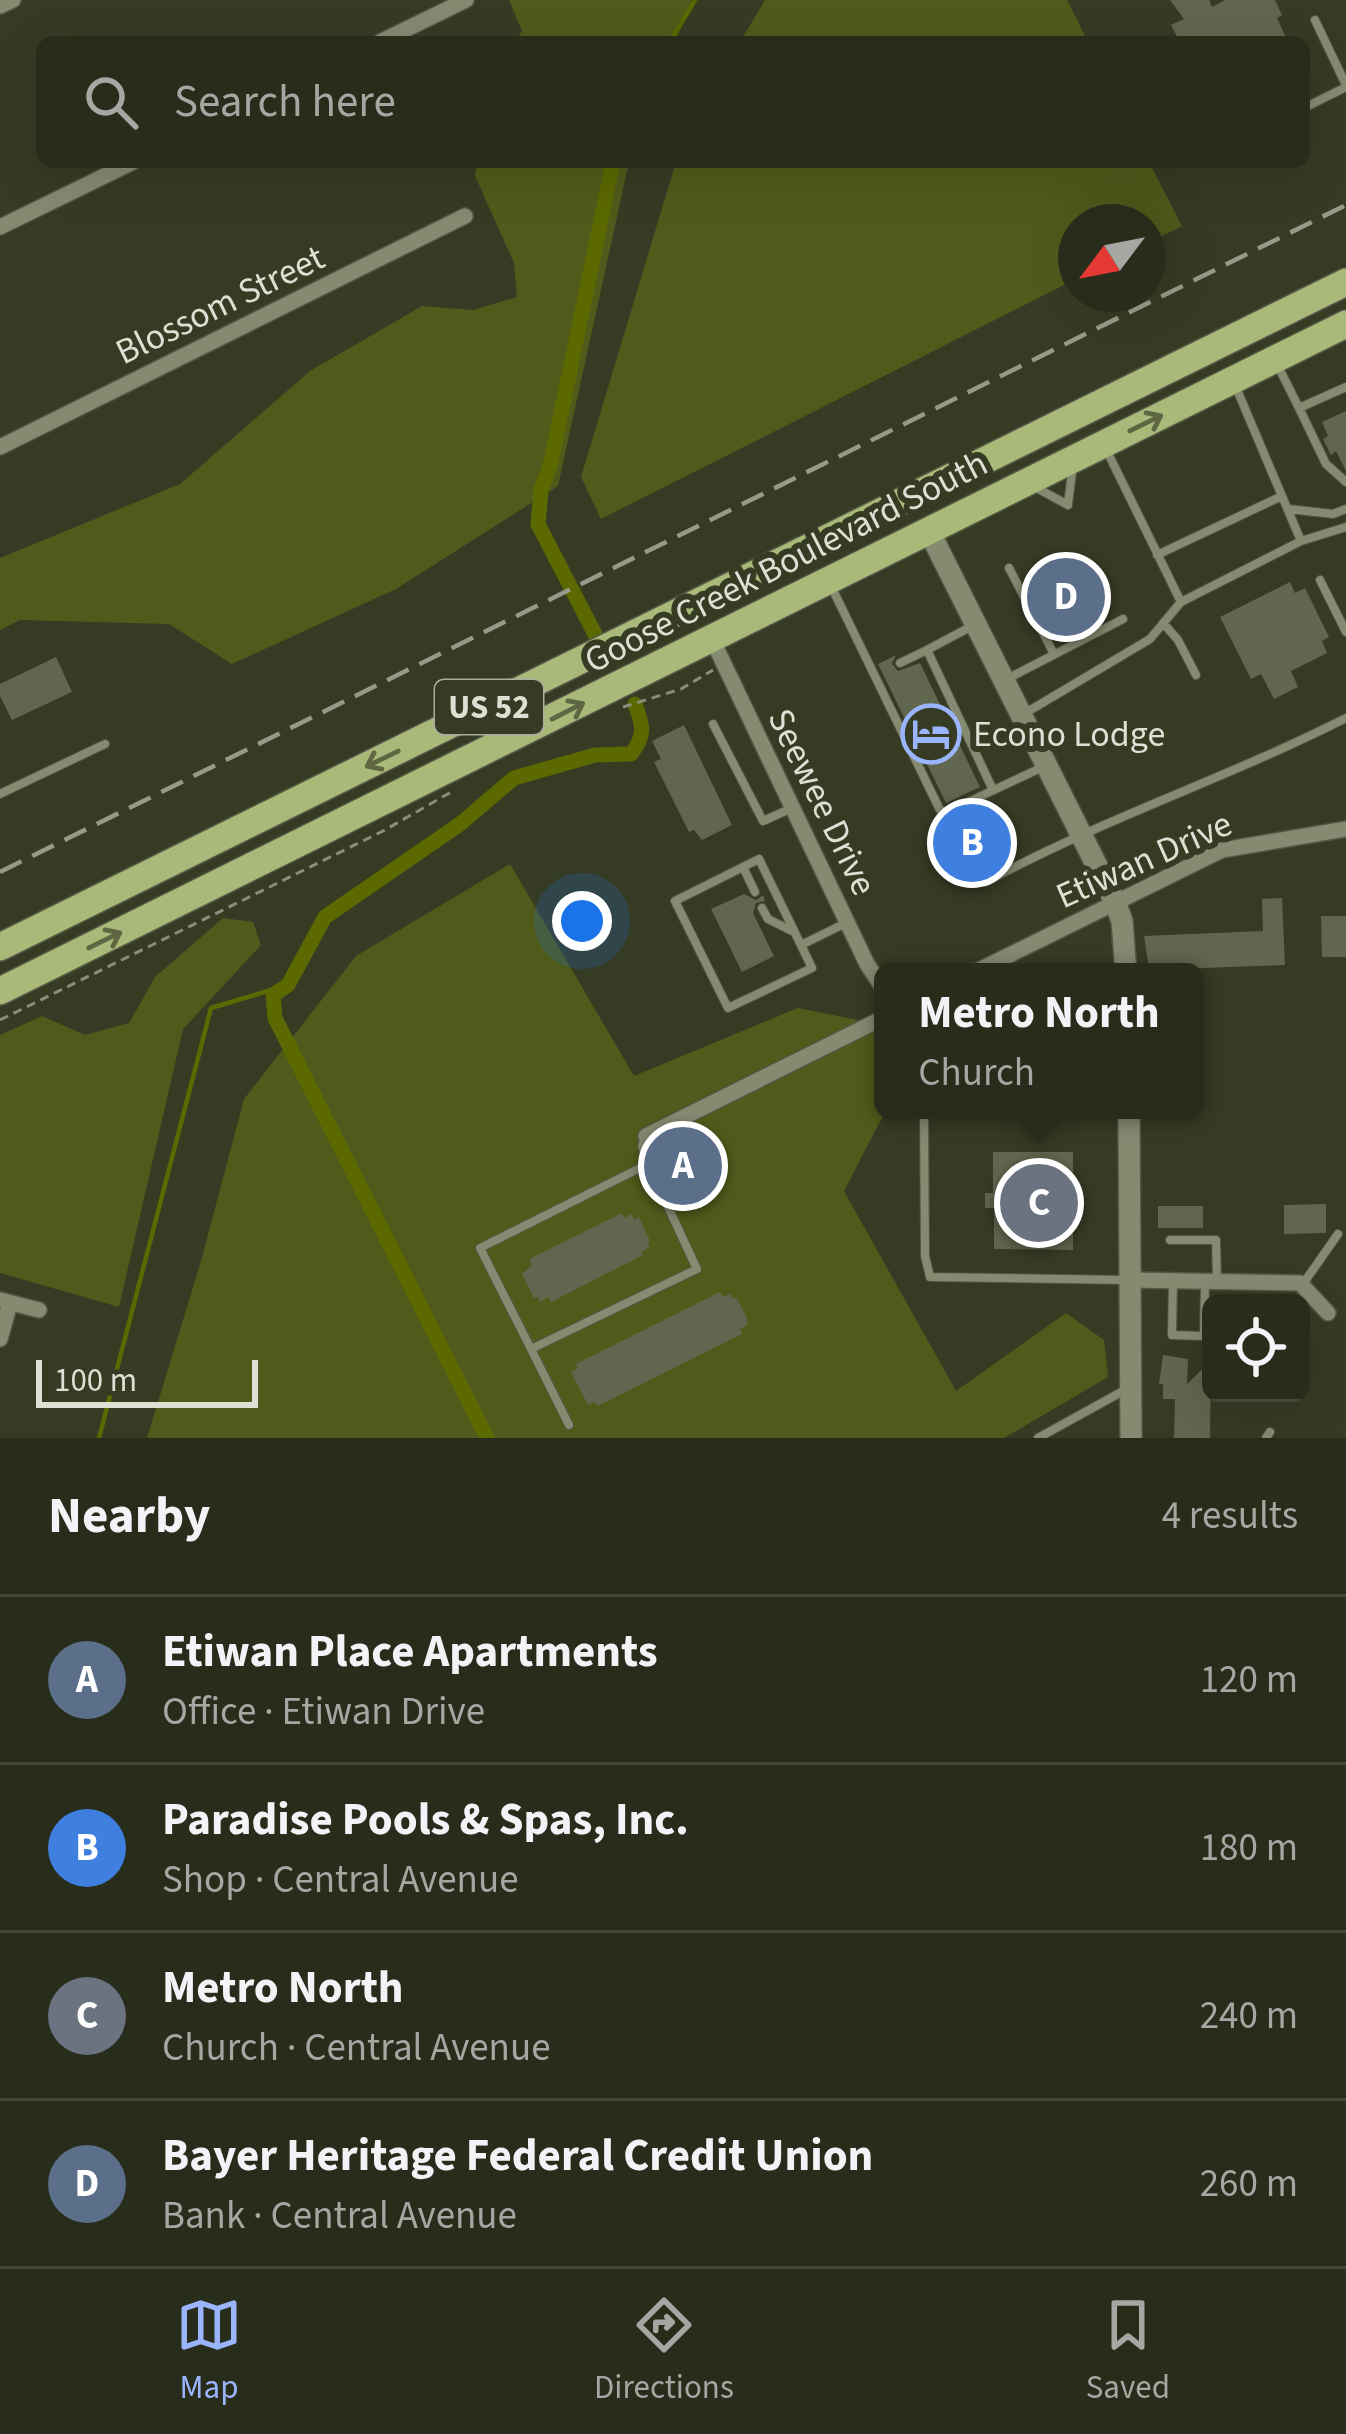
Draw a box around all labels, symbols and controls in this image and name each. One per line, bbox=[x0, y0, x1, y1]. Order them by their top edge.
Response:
search box bbox=[36, 36, 1310, 168]
icon: search bbox=[78, 69, 144, 135]
text: Search here bbox=[174, 70, 396, 134]
north arrow bbox=[1058, 204, 1166, 312]
street label: Blossom Street bbox=[107, 232, 333, 378]
one-way arrow bbox=[1128, 410, 1163, 433]
street label: Goose Creek Boulevard South bbox=[576, 438, 996, 686]
pin: D bbox=[1027, 552, 1105, 642]
road number: US 52 bbox=[435, 680, 543, 734]
one-way arrow bbox=[550, 699, 585, 722]
street label: Seewee Drive bbox=[755, 700, 889, 904]
hotel icon: Econo Lodge bbox=[900, 703, 962, 765]
place label: Econo Lodge bbox=[973, 709, 1165, 760]
one-way arrow bbox=[365, 749, 401, 771]
pin: B bbox=[933, 798, 1011, 888]
street label: Etiwan Drive bbox=[1048, 799, 1240, 921]
your location bbox=[552, 891, 612, 951]
one-way arrow bbox=[87, 927, 122, 950]
popup bbox=[874, 963, 1204, 1119]
text: Metro North bbox=[918, 981, 1160, 1045]
text: Church bbox=[918, 1045, 1035, 1101]
pin: A bbox=[644, 1121, 722, 1211]
pin: C bbox=[1000, 1158, 1078, 1248]
map controls bbox=[1202, 1294, 1310, 1402]
button: locate bbox=[1202, 1294, 1310, 1402]
scale bar bbox=[36, 1354, 258, 1407]
text: 100 m bbox=[54, 1357, 137, 1404]
text: Nearby bbox=[48, 1480, 210, 1552]
text: 4 results bbox=[1162, 1488, 1298, 1544]
text: Etiwan Place Apartments bbox=[162, 1620, 658, 1684]
text: A bbox=[76, 1652, 98, 1708]
text: 120 m bbox=[1200, 1652, 1298, 1708]
text: Office · Etiwan Drive bbox=[162, 1684, 485, 1740]
text: Paradise Pools & Spas, Inc. bbox=[162, 1788, 689, 1852]
text: B bbox=[75, 1820, 99, 1876]
text: 180 m bbox=[1200, 1820, 1298, 1876]
text: Shop · Central Avenue bbox=[162, 1852, 518, 1908]
text: Metro North bbox=[162, 1956, 404, 2020]
text: C bbox=[76, 1988, 98, 2044]
text: 240 m bbox=[1200, 1988, 1298, 2044]
text: Church · Central Avenue bbox=[162, 2020, 551, 2076]
text: Bayer Heritage Federal Credit Union bbox=[162, 2124, 873, 2188]
text: D bbox=[75, 2156, 99, 2212]
text: 260 m bbox=[1200, 2156, 1298, 2212]
text: Bank · Central Avenue bbox=[162, 2188, 517, 2244]
tab: Map bbox=[176, 2292, 242, 2411]
tab: Directions bbox=[594, 2292, 734, 2411]
tab: Saved bbox=[1086, 2292, 1170, 2411]

